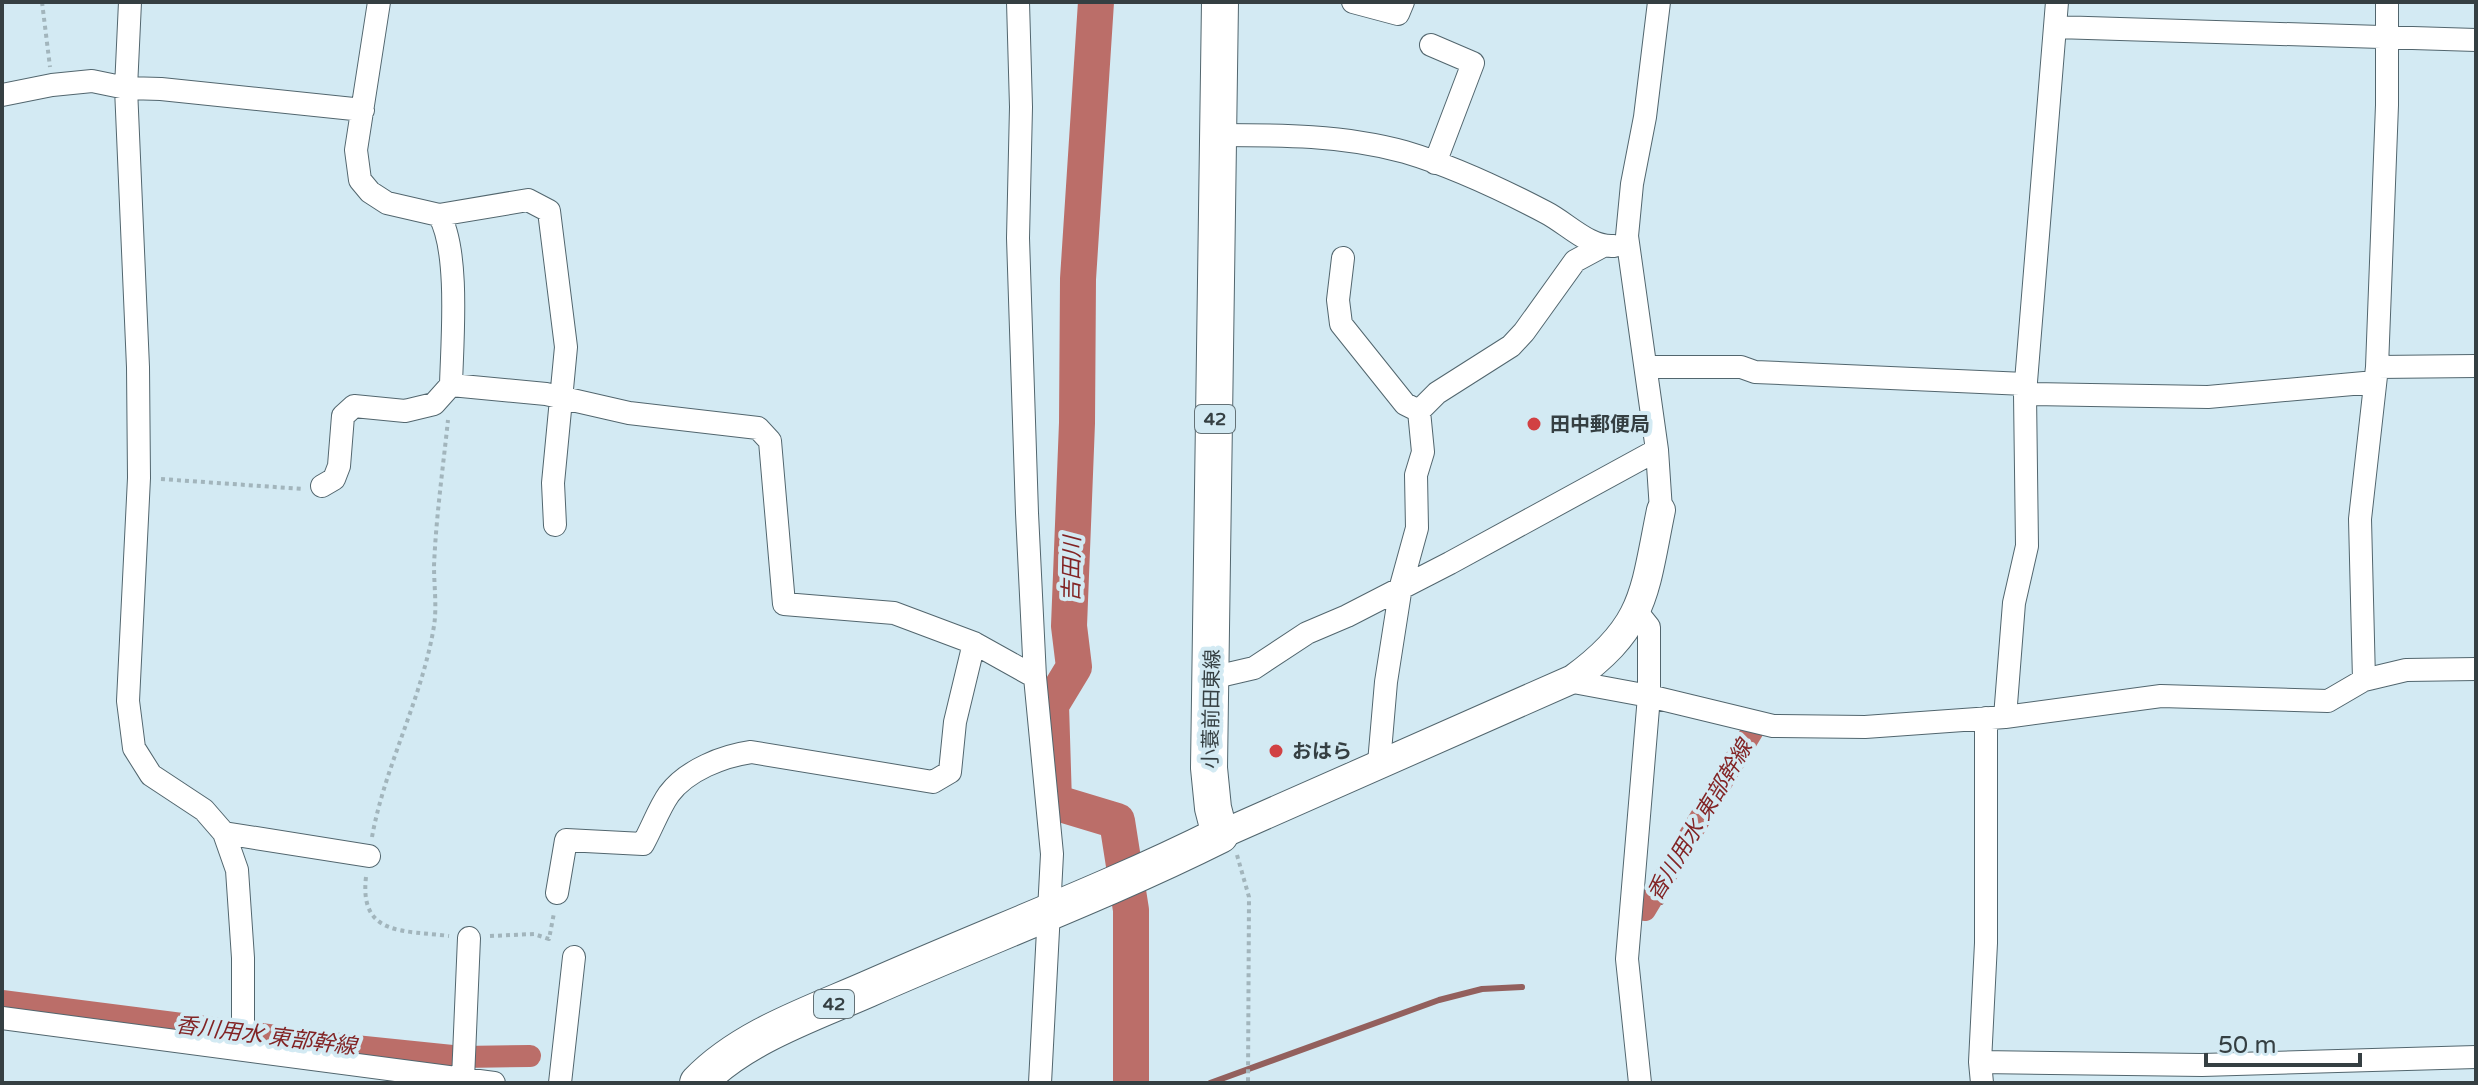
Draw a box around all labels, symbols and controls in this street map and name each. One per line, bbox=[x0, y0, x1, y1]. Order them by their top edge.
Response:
road number: 42 bbox=[1195, 405, 1235, 433]
place label: 田中郵便局 bbox=[1550, 413, 1650, 437]
marker: 田中郵便局 bbox=[1525, 415, 1543, 433]
water label: 吉田川 bbox=[1058, 534, 1086, 602]
street label: 小蓑前田東線 bbox=[1199, 649, 1225, 769]
water label: 香川用水 東部幹線 bbox=[1642, 733, 1759, 905]
place label: おはら bbox=[1292, 740, 1352, 764]
marker: おはら bbox=[1267, 742, 1285, 760]
road number: 42 bbox=[814, 990, 854, 1018]
water label: 香川用水 東部幹線 bbox=[174, 1012, 361, 1060]
scale bar bbox=[2206, 1017, 2360, 1067]
text: 50 m bbox=[2218, 1031, 2276, 1060]

